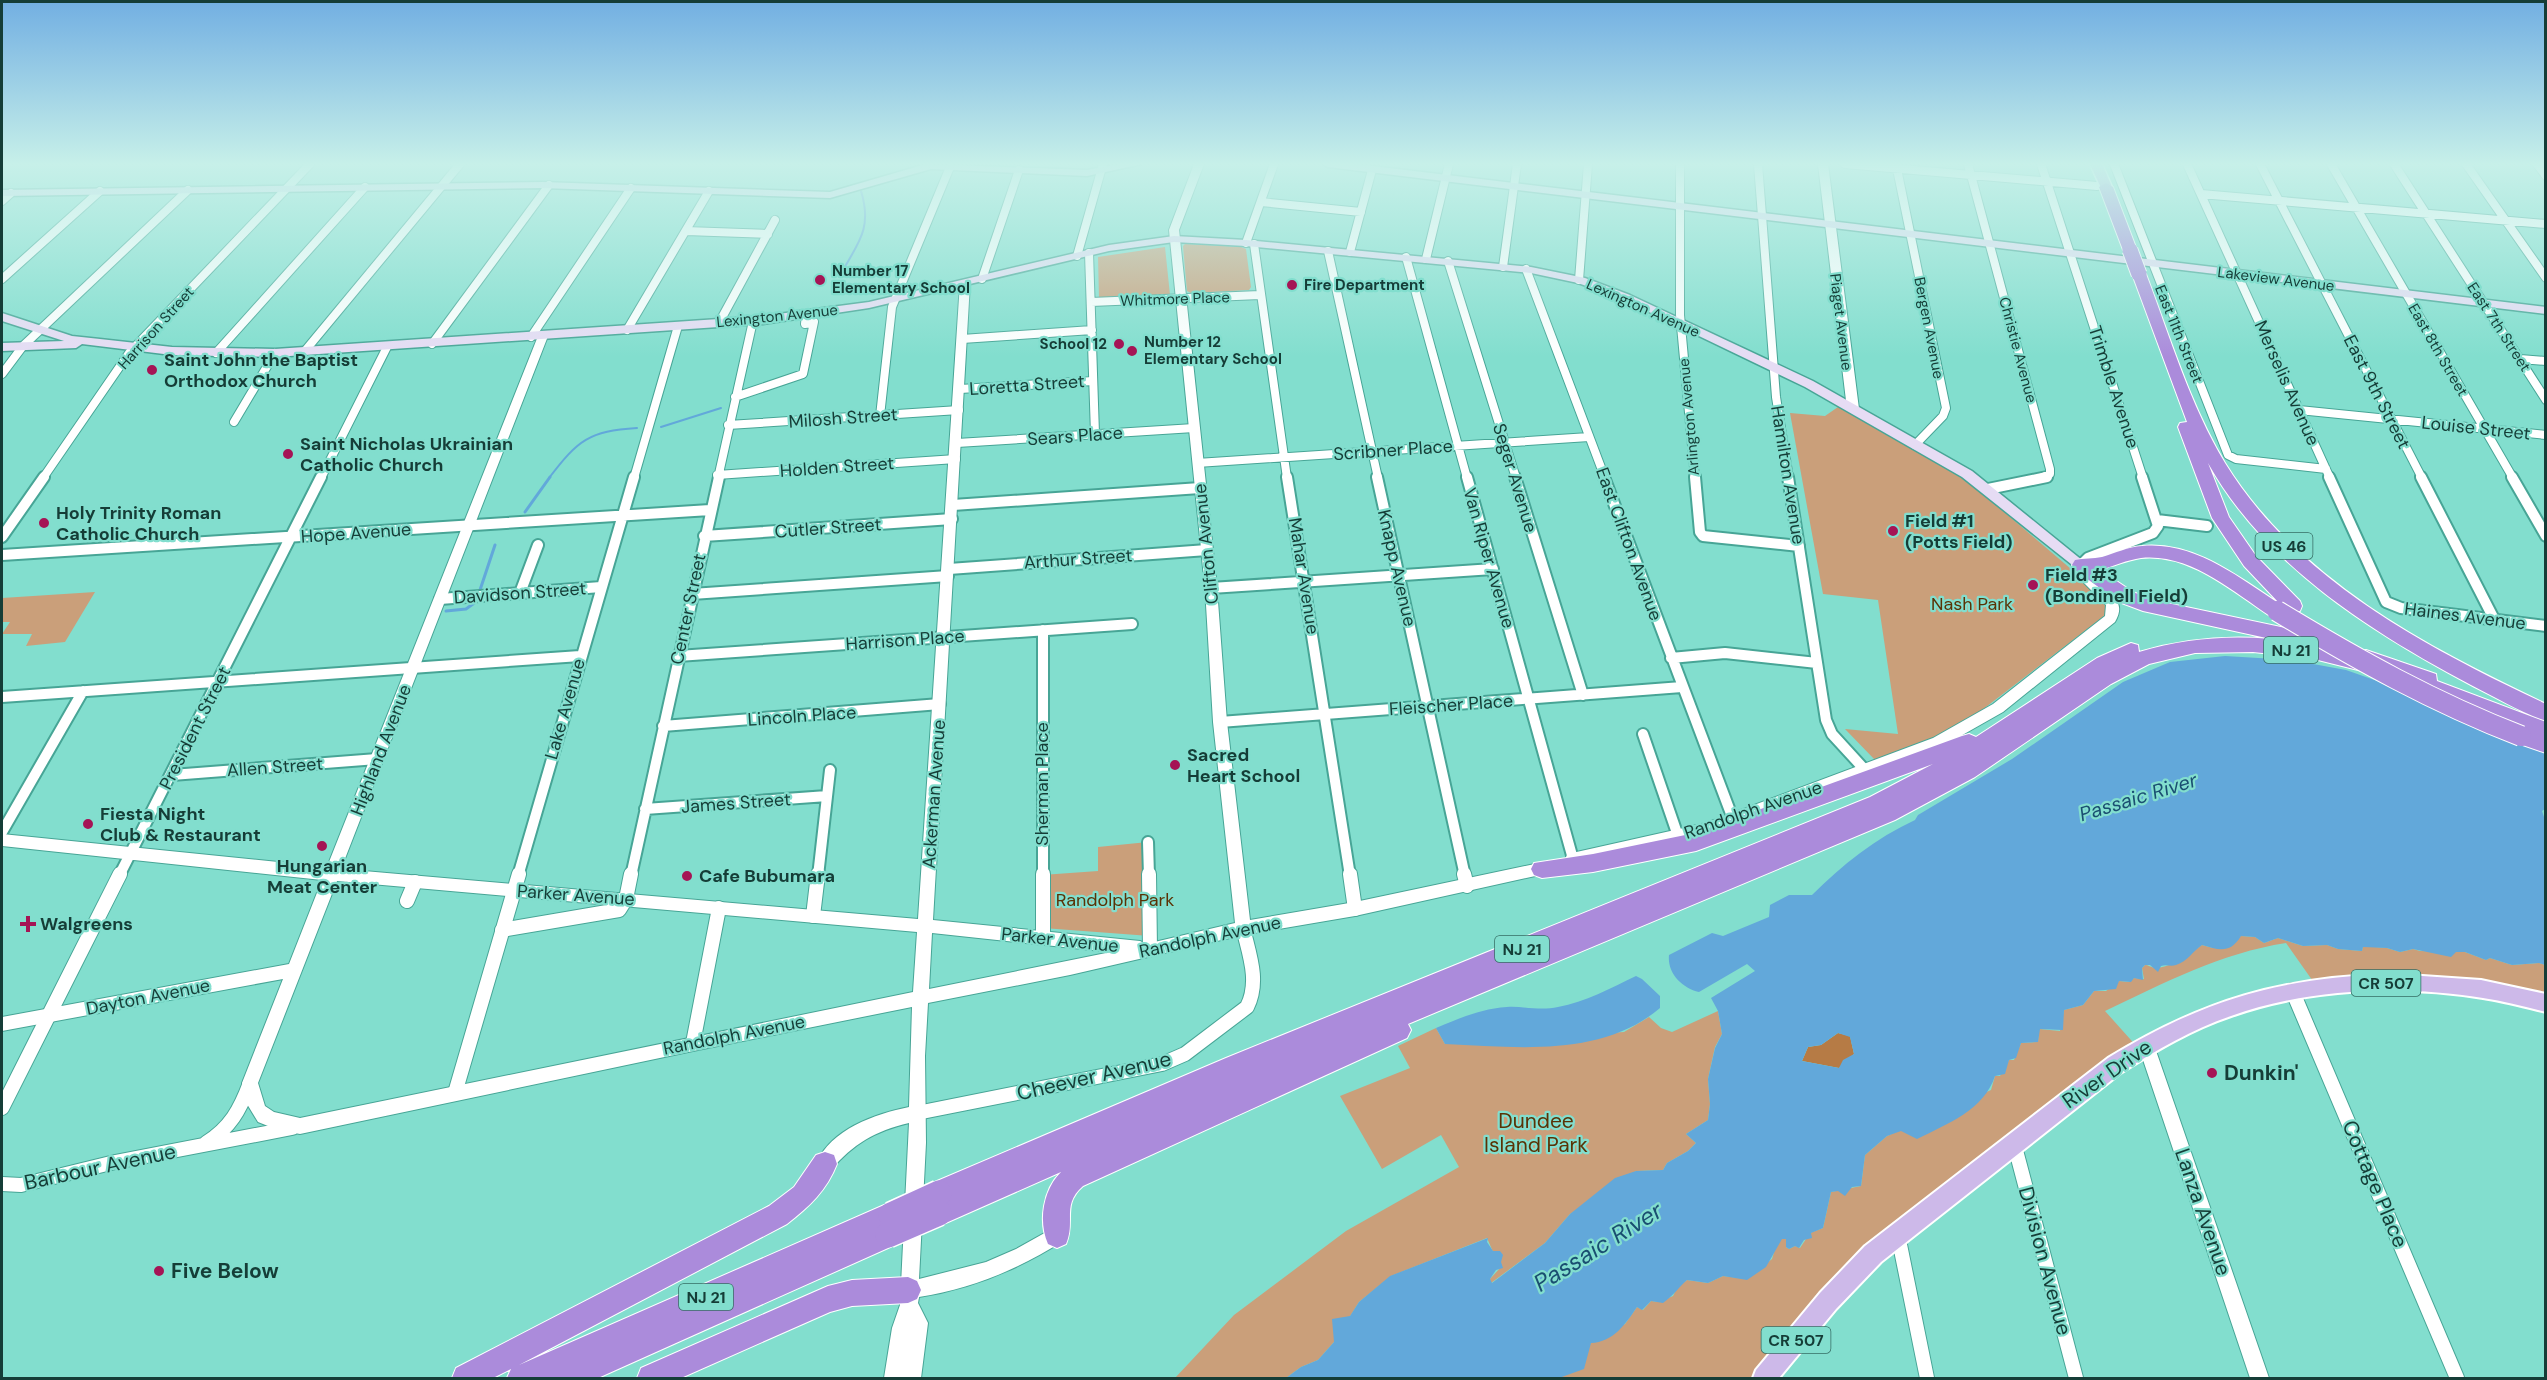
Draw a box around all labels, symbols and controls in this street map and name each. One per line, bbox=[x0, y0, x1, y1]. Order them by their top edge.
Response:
place label: Number 17 Elementary School bbox=[832, 261, 970, 298]
street label: Lakeview Avenue bbox=[2217, 262, 2335, 296]
street label: Piaget Avenue bbox=[1825, 272, 1857, 372]
marker: Number 17 Elementary School bbox=[813, 273, 827, 287]
street label: Lexington Avenue bbox=[1583, 274, 1703, 342]
place label: Fire Department bbox=[1304, 275, 1425, 295]
street label: Bergen Avenue bbox=[1909, 275, 1949, 381]
marker: Fire Department bbox=[1285, 278, 1299, 292]
street label: East 7th Street bbox=[2463, 278, 2535, 376]
street label: Harrison Street bbox=[114, 282, 199, 374]
street label: East 11th Street bbox=[2150, 282, 2208, 386]
street label: Whitmore Place bbox=[1120, 287, 1230, 311]
street label: Christie Avenue bbox=[1994, 295, 2042, 405]
street label: Lexington Avenue bbox=[715, 300, 839, 332]
street label: East 8th Street bbox=[2403, 300, 2473, 400]
street label: Merselis Avenue bbox=[2249, 317, 2325, 449]
street label: Trimble Avenue bbox=[2083, 323, 2145, 451]
street label: East 9th Street bbox=[2338, 331, 2416, 453]
place label: Number 12 Elementary School bbox=[1144, 332, 1282, 369]
place label: School 12 bbox=[1040, 334, 1107, 354]
marker: School 12 bbox=[1112, 337, 1126, 351]
marker: Number 12 Elementary School bbox=[1125, 344, 1139, 358]
place label: Saint John the Baptist Orthodox Church bbox=[164, 348, 358, 393]
street label: Arlington Avenue bbox=[1674, 358, 1704, 476]
marker: Saint John the Baptist Orthodox Church bbox=[145, 363, 159, 377]
street label: Loretta Street bbox=[968, 369, 1086, 401]
street label: Milosh Street bbox=[788, 402, 898, 434]
street label: Hamilton Avenue bbox=[1765, 404, 1811, 546]
street label: Louise Street bbox=[2420, 410, 2532, 446]
street label: Seger Avenue bbox=[1487, 420, 1543, 536]
street label: Sears Place bbox=[1026, 421, 1124, 451]
place label: Saint Nicholas Ukrainian Catholic Church bbox=[300, 432, 513, 477]
street label: Scribner Place bbox=[1332, 434, 1454, 466]
marker: Saint Nicholas Ukrainian Catholic Church bbox=[281, 447, 295, 461]
street label: Holden Street bbox=[779, 451, 895, 483]
street label: East Clifton Avenue bbox=[1590, 464, 1668, 624]
street label: Clifton Avenue bbox=[1188, 483, 1224, 605]
street label: Van Riper Avenue bbox=[1457, 485, 1521, 631]
place label: Holy Trinity Roman Catholic Church bbox=[56, 501, 221, 546]
street label: Knapp Avenue bbox=[1372, 507, 1422, 629]
place label: Field #1 (Potts Field) bbox=[1905, 509, 2013, 554]
street label: Cutler Street bbox=[774, 512, 882, 544]
marker: Holy Trinity Roman Catholic Church bbox=[37, 516, 51, 530]
street label: Mahar Avenue bbox=[1283, 516, 1325, 636]
street label: Hope Avenue bbox=[300, 517, 412, 549]
marker: Field #1 (Potts Field) bbox=[1886, 524, 1900, 538]
road number: US 46 bbox=[2256, 533, 2312, 559]
street label: Arthur Street bbox=[1023, 543, 1133, 575]
street label: Center Street bbox=[665, 551, 711, 667]
place label: Field #3 (Bondinell Field) bbox=[2045, 563, 2188, 608]
street label: Davidson Street bbox=[453, 576, 587, 610]
marker: Field #3 (Bondinell Field) bbox=[2026, 578, 2040, 592]
park label: Nash Park bbox=[1931, 592, 2013, 616]
street label: Haines Avenue bbox=[2403, 597, 2527, 635]
street label: Harrison Place bbox=[845, 624, 965, 656]
road number: NJ 21 bbox=[2264, 637, 2318, 663]
street label: Lake Avenue bbox=[539, 656, 591, 762]
street label: President Street bbox=[154, 662, 236, 794]
street label: Highland Avenue bbox=[345, 681, 417, 819]
street label: Fleischer Place bbox=[1388, 689, 1514, 721]
street label: Lincoln Place bbox=[747, 700, 857, 732]
street label: Ackerman Avenue bbox=[917, 719, 951, 869]
street label: Sherman Place bbox=[1030, 722, 1054, 846]
place label: Sacred Heart School bbox=[1187, 743, 1300, 788]
street label: Allen Street bbox=[226, 752, 324, 782]
marker: Sacred Heart School bbox=[1168, 758, 1182, 772]
water label: Passaic River bbox=[2076, 767, 2201, 827]
street label: Randolph Avenue bbox=[1681, 775, 1825, 845]
street label: James Street bbox=[680, 787, 792, 819]
place label: Fiesta Night Club & Restaurant bbox=[100, 802, 261, 847]
marker: Fiesta Night Club & Restaurant bbox=[81, 817, 95, 831]
marker: Hungarian Meat Center bbox=[315, 839, 329, 853]
place label: Hungarian Meat Center bbox=[267, 854, 377, 899]
place label: Cafe Bubumara bbox=[699, 864, 835, 888]
marker: Cafe Bubumara bbox=[680, 869, 694, 883]
street label: Parker Avenue bbox=[516, 879, 636, 911]
park label: Randolph Park bbox=[1056, 888, 1174, 912]
street label: Randolph Avenue bbox=[1137, 910, 1283, 964]
place label: Walgreens bbox=[40, 912, 133, 936]
marker: Walgreens bbox=[21, 917, 35, 931]
street label: Parker Avenue bbox=[1000, 922, 1120, 958]
road number: NJ 21 bbox=[1495, 936, 1549, 962]
road number: CR 507 bbox=[2352, 970, 2420, 996]
street label: Dayton Avenue bbox=[84, 973, 212, 1021]
street label: Randolph Avenue bbox=[661, 1009, 807, 1061]
street label: River Drive bbox=[2057, 1033, 2157, 1115]
street label: Cheever Avenue bbox=[1014, 1045, 1174, 1107]
place label: Dunkin' bbox=[2224, 1059, 2299, 1087]
marker: Dunkin' bbox=[2205, 1066, 2219, 1080]
park label: Dundee Island Park bbox=[1484, 1107, 1588, 1159]
street label: Cottage Place bbox=[2336, 1116, 2414, 1252]
street label: Barbour Avenue bbox=[22, 1137, 178, 1197]
street label: Lanza Avenue bbox=[2168, 1145, 2238, 1279]
street label: Division Avenue bbox=[2012, 1184, 2078, 1338]
water label: Passaic River bbox=[1527, 1194, 1669, 1298]
place label: Five Below bbox=[171, 1257, 279, 1285]
marker: Five Below bbox=[152, 1264, 166, 1278]
road number: NJ 21 bbox=[679, 1284, 733, 1310]
road number: CR 507 bbox=[1762, 1327, 1830, 1353]

